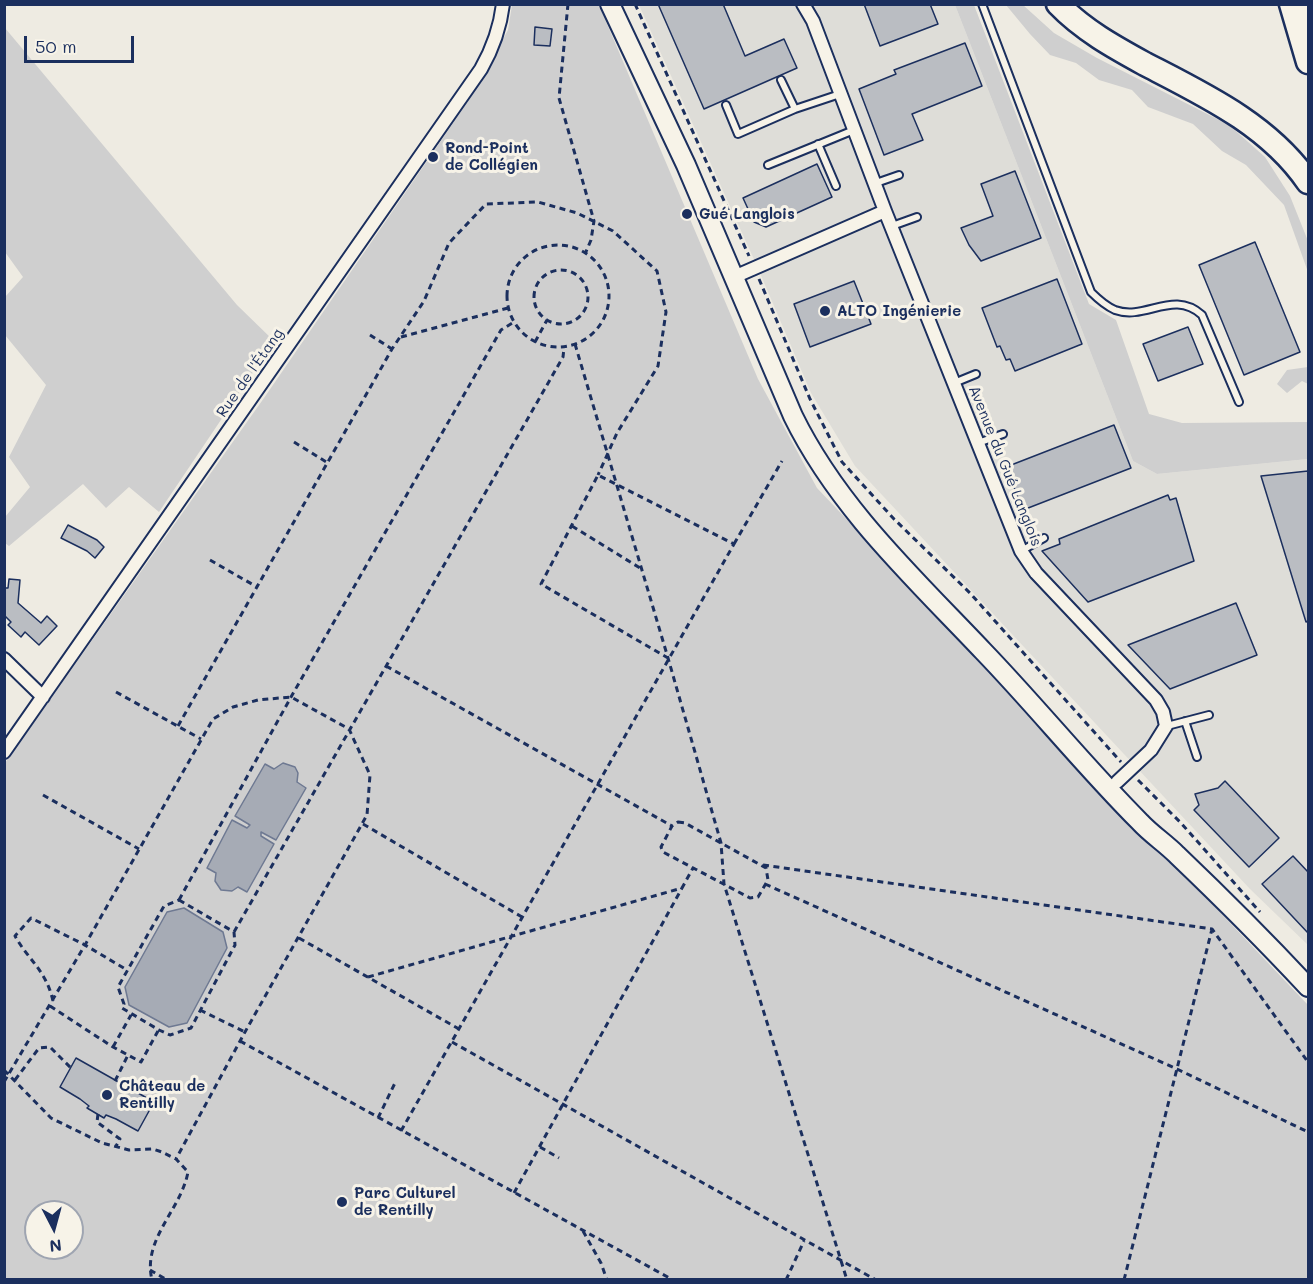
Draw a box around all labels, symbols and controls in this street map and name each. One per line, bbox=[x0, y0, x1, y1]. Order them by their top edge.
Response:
scale bar bbox=[27, 24, 136, 62]
text: 50 m bbox=[35, 34, 77, 58]
place label: Rond-Point de Collégien bbox=[445, 139, 538, 174]
marker: Rond-Point de Collégien bbox=[426, 150, 440, 164]
place label: Gué Langlois bbox=[699, 205, 795, 223]
marker: Gué Langlois bbox=[680, 207, 694, 221]
place label: ALTO Ingénierie bbox=[837, 302, 961, 320]
marker: ALTO Ingénierie bbox=[818, 304, 832, 318]
street label: Rue de l'Étang bbox=[213, 325, 287, 421]
street label: Avenue du Gué Langlois bbox=[965, 383, 1045, 549]
place label: Château de Rentilly bbox=[119, 1077, 205, 1112]
marker: Château de Rentilly bbox=[100, 1088, 114, 1102]
place label: Parc Culturel de Rentilly bbox=[354, 1184, 455, 1219]
marker: Parc Culturel de Rentilly bbox=[335, 1195, 349, 1209]
north arrow bbox=[24, 1200, 84, 1260]
text: N bbox=[49, 1235, 63, 1257]

